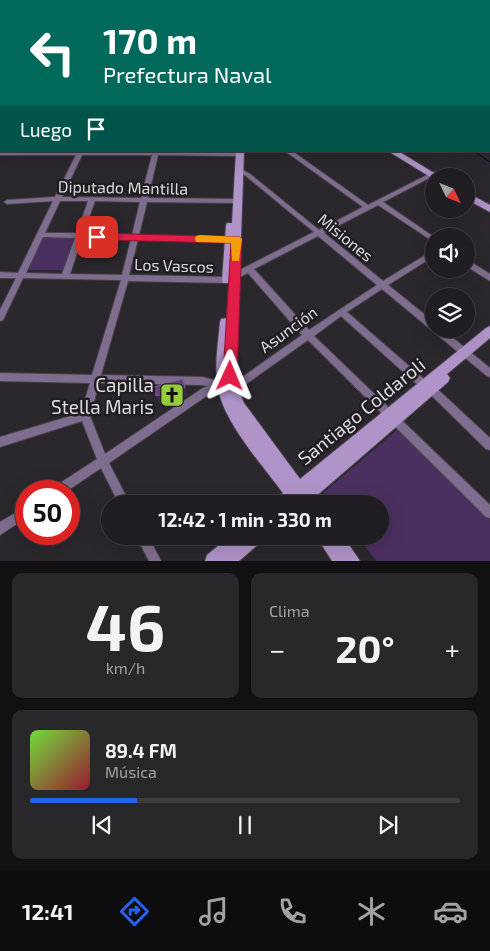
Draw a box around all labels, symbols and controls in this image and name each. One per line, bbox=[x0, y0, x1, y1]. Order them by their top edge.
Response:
text: 170 m bbox=[103, 19, 197, 61]
icon: left bbox=[20, 20, 85, 85]
text: Prefectura Naval bbox=[103, 61, 272, 87]
icon: arrive bbox=[82, 115, 110, 143]
text: Luego bbox=[20, 118, 72, 141]
north arrow bbox=[425, 168, 475, 218]
map controls bbox=[425, 168, 475, 338]
street label: Diputado Mantilla bbox=[58, 176, 188, 198]
street label: Misiones bbox=[315, 209, 377, 265]
pin bbox=[76, 216, 118, 258]
icon: arrive bbox=[83, 223, 111, 251]
button: sound bbox=[425, 228, 475, 278]
street label: Los Vascos bbox=[134, 254, 214, 276]
button: layers bbox=[425, 288, 475, 338]
street label: Asunción bbox=[255, 302, 321, 356]
position arrow bbox=[203, 349, 255, 401]
street label: Santiago Coldaroli bbox=[293, 353, 429, 469]
place label: Capilla Stella Maris bbox=[51, 373, 154, 418]
church icon: Capilla Stella Maris bbox=[159, 382, 185, 408]
speed limit sign: 50 bbox=[15, 480, 80, 545]
text: 12:42 · 1 min · 330 m bbox=[158, 508, 332, 531]
text: 46 bbox=[86, 586, 165, 664]
text: Clima bbox=[269, 601, 310, 620]
text: 20° bbox=[335, 625, 395, 671]
text: − bbox=[269, 632, 285, 666]
text: + bbox=[445, 632, 460, 666]
text: km/h bbox=[106, 658, 145, 677]
text: 89.4 FM bbox=[105, 739, 177, 762]
text: Música bbox=[105, 762, 157, 781]
icon: previous bbox=[88, 811, 116, 839]
icon: pause bbox=[231, 811, 259, 839]
icon: next bbox=[374, 811, 402, 839]
icon: directions bbox=[117, 894, 152, 929]
icon: music bbox=[196, 894, 231, 929]
icon: phone bbox=[275, 894, 310, 929]
icon: climate bbox=[354, 894, 389, 929]
icon: car bbox=[433, 894, 468, 929]
text: 12:41 bbox=[22, 898, 73, 924]

